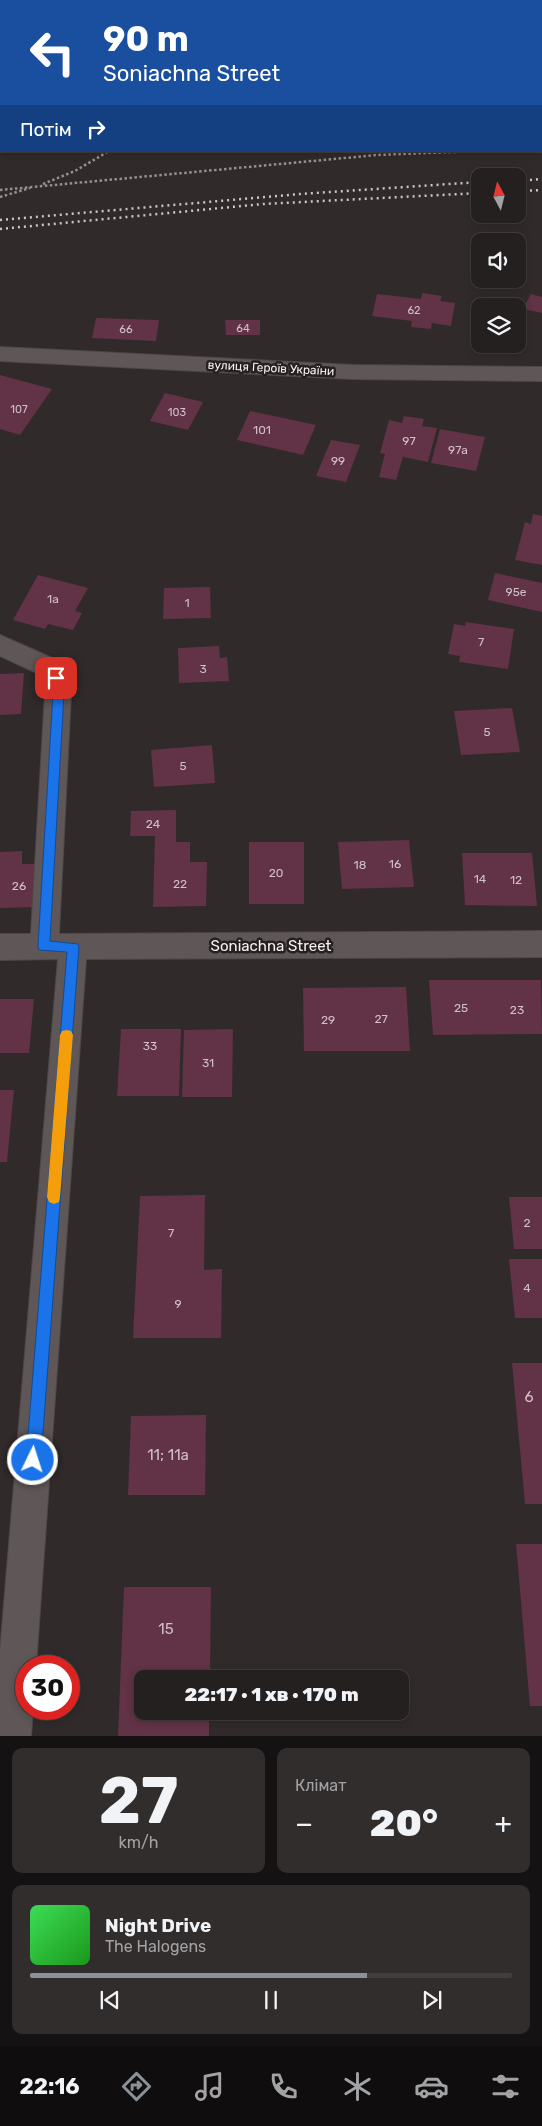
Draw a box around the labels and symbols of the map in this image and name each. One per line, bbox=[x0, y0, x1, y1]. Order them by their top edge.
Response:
north arrow bbox=[471, 168, 526, 222]
house number: 62 bbox=[407, 304, 421, 317]
house number: 64 bbox=[236, 322, 250, 335]
house number: 66 bbox=[119, 323, 133, 336]
street label: вулиця Героїв України bbox=[207, 358, 335, 378]
house number: 107 bbox=[10, 403, 28, 416]
house number: 103 bbox=[168, 406, 187, 419]
house number: 101 bbox=[253, 423, 271, 437]
house number: 97 bbox=[402, 434, 416, 448]
house number: 97а bbox=[448, 443, 468, 457]
house number: 99 bbox=[331, 454, 345, 468]
house number: 95е bbox=[506, 585, 527, 599]
house number: 1а bbox=[47, 592, 59, 606]
house number: 1 bbox=[184, 596, 190, 610]
house number: 7 bbox=[478, 635, 484, 649]
pin bbox=[35, 657, 77, 699]
house number: 3 bbox=[199, 662, 207, 676]
house number: 5 bbox=[483, 725, 491, 739]
house number: 5 bbox=[179, 759, 187, 773]
house number: 24 bbox=[146, 817, 161, 831]
house number: 16 bbox=[389, 857, 401, 871]
house number: 18 bbox=[354, 858, 366, 872]
house number: 20 bbox=[269, 866, 283, 880]
house number: 14 bbox=[474, 872, 487, 886]
house number: 12 bbox=[510, 873, 522, 887]
house number: 22 bbox=[173, 877, 187, 891]
house number: 26 bbox=[12, 879, 26, 893]
street label: Soniachna Street bbox=[211, 937, 332, 955]
house number: 25 bbox=[454, 1001, 468, 1015]
house number: 23 bbox=[510, 1003, 524, 1017]
house number: 27 bbox=[374, 1012, 388, 1026]
house number: 29 bbox=[321, 1013, 335, 1027]
house number: 33 bbox=[143, 1039, 157, 1053]
house number: 31 bbox=[202, 1056, 214, 1070]
house number: 2 bbox=[523, 1216, 531, 1230]
house number: 7 bbox=[168, 1226, 174, 1240]
house number: 4 bbox=[523, 1281, 531, 1295]
house number: 9 bbox=[174, 1297, 182, 1311]
house number: 6 bbox=[524, 1388, 534, 1406]
position arrow bbox=[6, 1433, 58, 1485]
house number: 11; 11а bbox=[147, 1446, 189, 1464]
house number: 15 bbox=[158, 1620, 174, 1638]
speed limit sign: 30 bbox=[15, 1655, 80, 1720]

